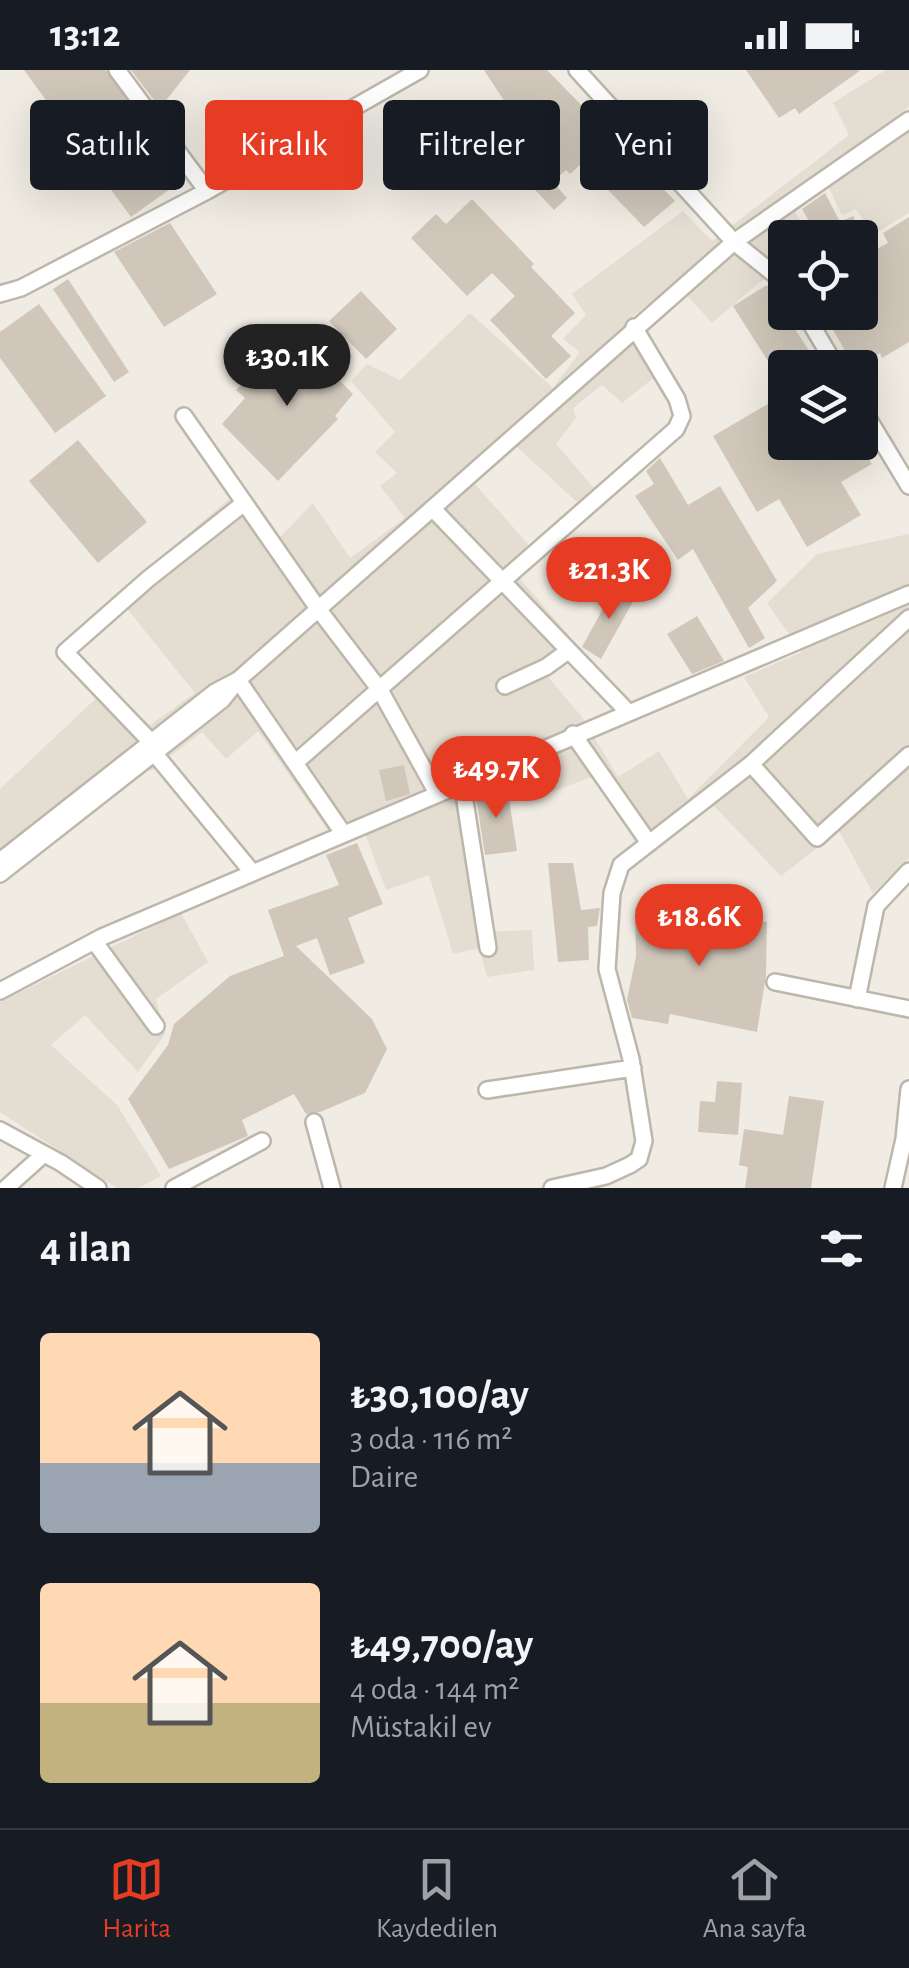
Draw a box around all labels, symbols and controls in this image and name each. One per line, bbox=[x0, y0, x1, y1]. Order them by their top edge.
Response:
text: 13:12 bbox=[50, 16, 120, 54]
chip: Satılık bbox=[30, 100, 185, 190]
chip: Kiralık bbox=[205, 100, 363, 190]
chip: Filtreler bbox=[383, 100, 560, 190]
chip: Yeni bbox=[580, 100, 708, 190]
map controls bbox=[768, 220, 878, 460]
button: locate bbox=[768, 220, 878, 330]
pin: ₺30.1K bbox=[206, 324, 368, 409]
text: ₺30.1K bbox=[245, 340, 329, 372]
button: layers bbox=[768, 350, 878, 460]
pin: ₺21.3K bbox=[528, 537, 690, 622]
text: ₺21.3K bbox=[568, 553, 650, 585]
pin: ₺49.7K bbox=[415, 736, 577, 821]
text: ₺49.7K bbox=[453, 752, 539, 784]
pin: ₺18.6K bbox=[618, 884, 780, 969]
text: ₺18.6K bbox=[657, 900, 741, 932]
icon: filters bbox=[814, 1221, 869, 1276]
text: 4 ilan bbox=[40, 1227, 132, 1269]
icon: home bbox=[120, 1373, 240, 1493]
text: ₺30,100/ay bbox=[350, 1374, 529, 1416]
text: 3 oda · 116 m² bbox=[350, 1423, 513, 1455]
text: Daire bbox=[350, 1461, 418, 1493]
icon: home bbox=[120, 1623, 240, 1743]
text: ₺49,700/ay bbox=[350, 1624, 533, 1666]
text: 4 oda · 144 m² bbox=[350, 1673, 519, 1705]
text: Müstakil ev bbox=[350, 1711, 492, 1743]
tab: Harita bbox=[102, 1852, 171, 1946]
tab: Kaydedilen bbox=[376, 1852, 498, 1946]
tab: Ana sayfa bbox=[703, 1852, 807, 1946]

